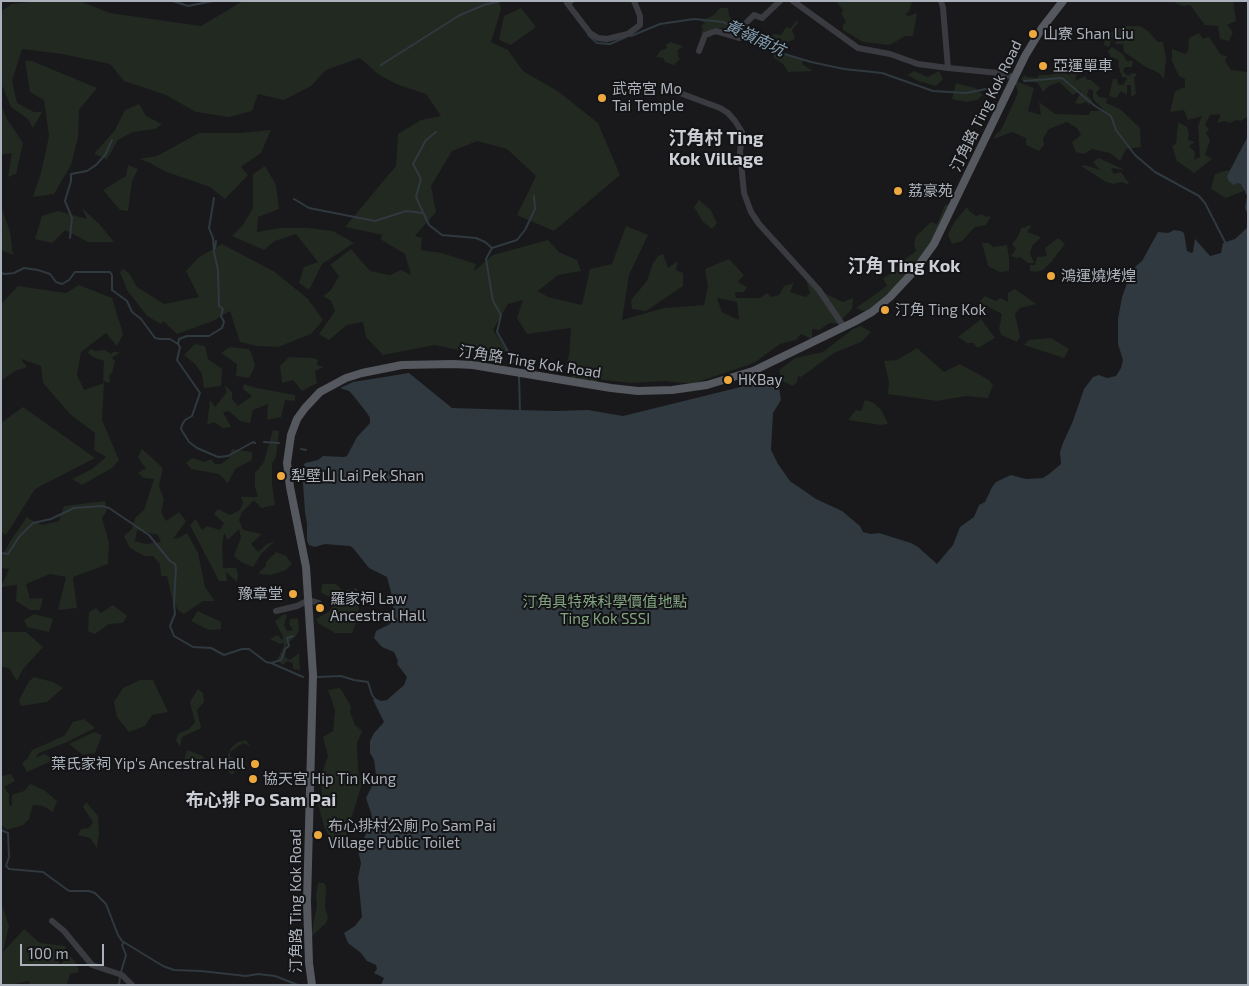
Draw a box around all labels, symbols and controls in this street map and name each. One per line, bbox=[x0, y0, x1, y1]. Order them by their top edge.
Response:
water label: 黃嶺南坑 bbox=[722, 16, 788, 60]
place label: 山寮 Shan Liu bbox=[1043, 25, 1134, 43]
marker: 山寮 Shan Liu bbox=[1027, 28, 1039, 40]
street label: 汀角路 Ting Kok Road bbox=[946, 37, 1026, 175]
place label: 亞運單車 bbox=[1053, 57, 1113, 75]
marker: 亞運單車 bbox=[1037, 60, 1049, 72]
place label: 武帝宮 Mo Tai Temple bbox=[612, 80, 684, 115]
marker: 武帝宮 Mo Tai Temple bbox=[596, 92, 608, 104]
district label: 汀角村 Ting Kok Village bbox=[669, 127, 763, 170]
place label: 荔豪苑 bbox=[908, 182, 953, 200]
marker: 荔豪苑 bbox=[892, 185, 904, 197]
district label: 汀角 Ting Kok bbox=[848, 255, 960, 277]
place label: 鴻運燒烤煌 bbox=[1061, 267, 1136, 285]
marker: 鴻運燒烤煌 bbox=[1045, 270, 1057, 282]
place label: 汀角 Ting Kok bbox=[895, 301, 986, 319]
marker: 汀角 Ting Kok bbox=[879, 304, 891, 316]
street label: 汀角路 Ting Kok Road bbox=[458, 342, 602, 382]
place label: HKBay bbox=[738, 371, 782, 389]
marker: HKBay bbox=[722, 374, 734, 386]
place label: 犁壁山 Lai Pek Shan bbox=[291, 467, 424, 485]
marker: 犁壁山 Lai Pek Shan bbox=[275, 470, 287, 482]
place label: 豫章堂 bbox=[238, 585, 283, 603]
marker: 豫章堂 bbox=[287, 588, 299, 600]
place label: 羅家祠 Law Ancestral Hall bbox=[330, 590, 426, 625]
park label: 汀角具特殊科學價值地點 Ting Kok SSSI bbox=[523, 593, 687, 628]
marker: 羅家祠 Law Ancestral Hall bbox=[314, 602, 326, 614]
place label: 葉氏家祠 Yip's Ancestral Hall bbox=[51, 755, 245, 773]
marker: 葉氏家祠 Yip's Ancestral Hall bbox=[249, 758, 261, 770]
place label: 協天宮 Hip Tin Kung bbox=[263, 770, 396, 788]
marker: 協天宮 Hip Tin Kung bbox=[247, 773, 259, 785]
district label: 布心排 Po Sam Pai bbox=[186, 789, 336, 811]
place label: 布心排村公廁 Po Sam Pai Village Public Toilet bbox=[328, 817, 496, 852]
street label: 汀角路 Ting Kok Road bbox=[287, 829, 305, 973]
marker: 布心排村公廁 Po Sam Pai Village Public Toilet bbox=[312, 829, 324, 841]
scale bar bbox=[22, 934, 106, 966]
text: 100 m bbox=[28, 944, 69, 962]

